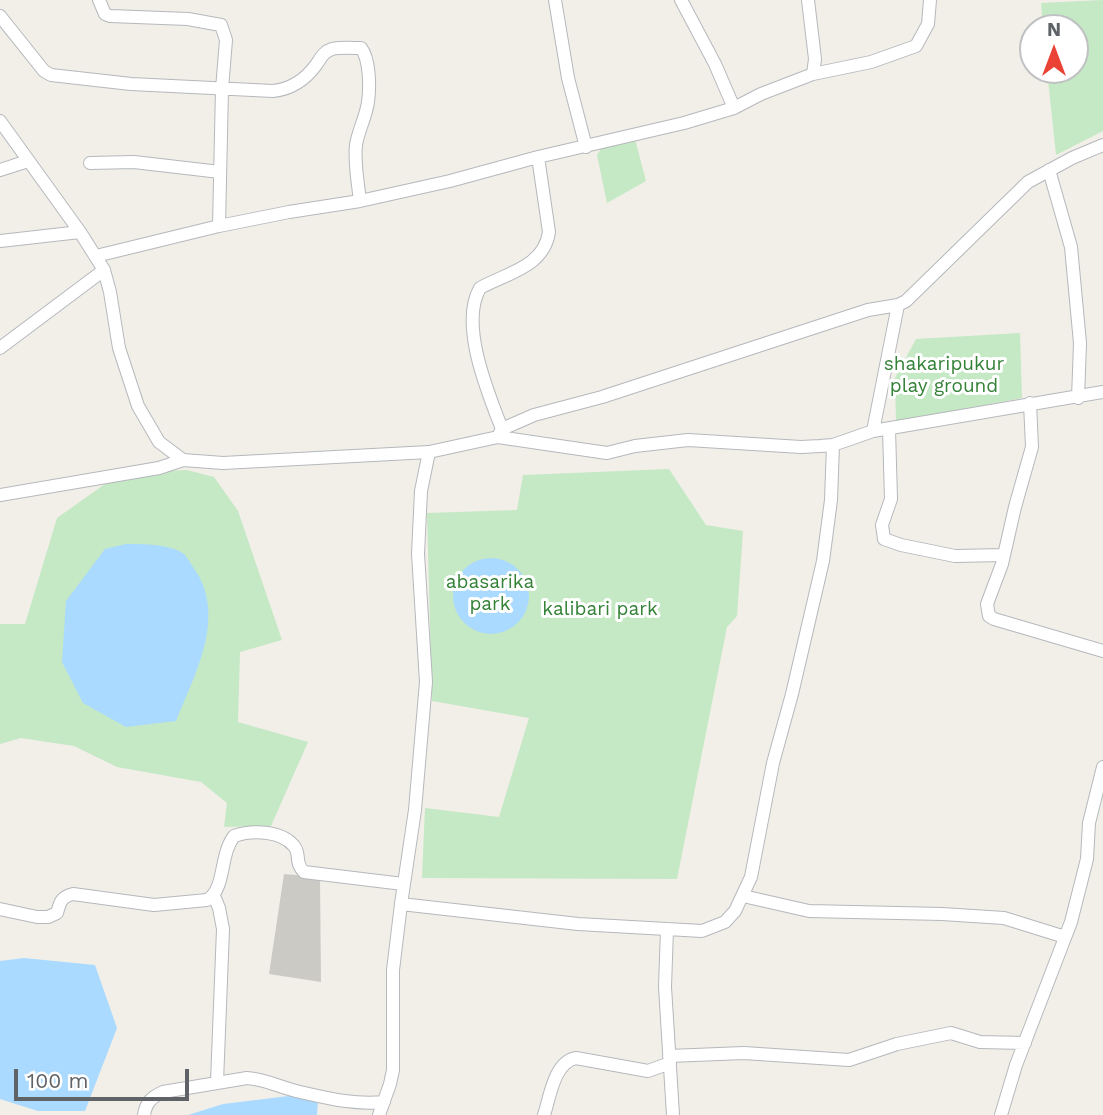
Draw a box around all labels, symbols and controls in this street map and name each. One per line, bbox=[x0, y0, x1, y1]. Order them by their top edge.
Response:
north arrow bbox=[1019, 14, 1089, 84]
text: N bbox=[1047, 18, 1061, 41]
park label: shakaripukur play ground bbox=[884, 353, 1004, 397]
park label: abasarika park bbox=[446, 571, 534, 615]
park label: kalibari park bbox=[542, 598, 658, 620]
scale bar bbox=[18, 1056, 192, 1100]
text: 100 m bbox=[27, 1068, 89, 1093]

